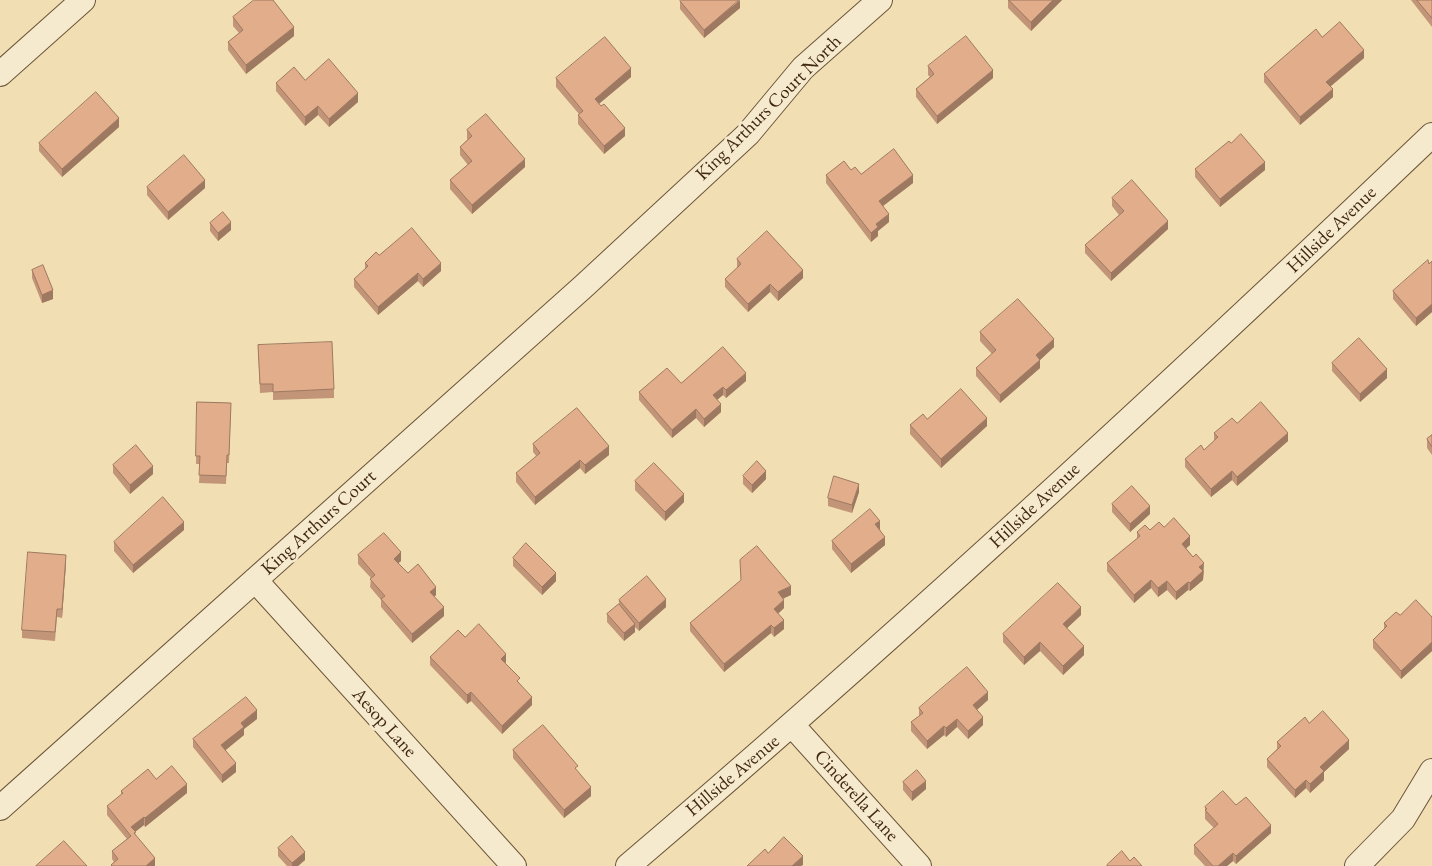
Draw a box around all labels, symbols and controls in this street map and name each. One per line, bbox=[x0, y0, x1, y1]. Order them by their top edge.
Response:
street label: King Arthurs Court North bbox=[691, 30, 847, 186]
street label: Hillside Avenue bbox=[1283, 182, 1381, 278]
street label: Hillside Avenue bbox=[985, 458, 1085, 554]
street label: King Arthurs Court bbox=[257, 466, 381, 580]
street label: Aesop Lane bbox=[347, 683, 421, 763]
street label: Hillside Avenue bbox=[682, 730, 784, 822]
street label: Cinderella Lane bbox=[809, 745, 903, 847]

